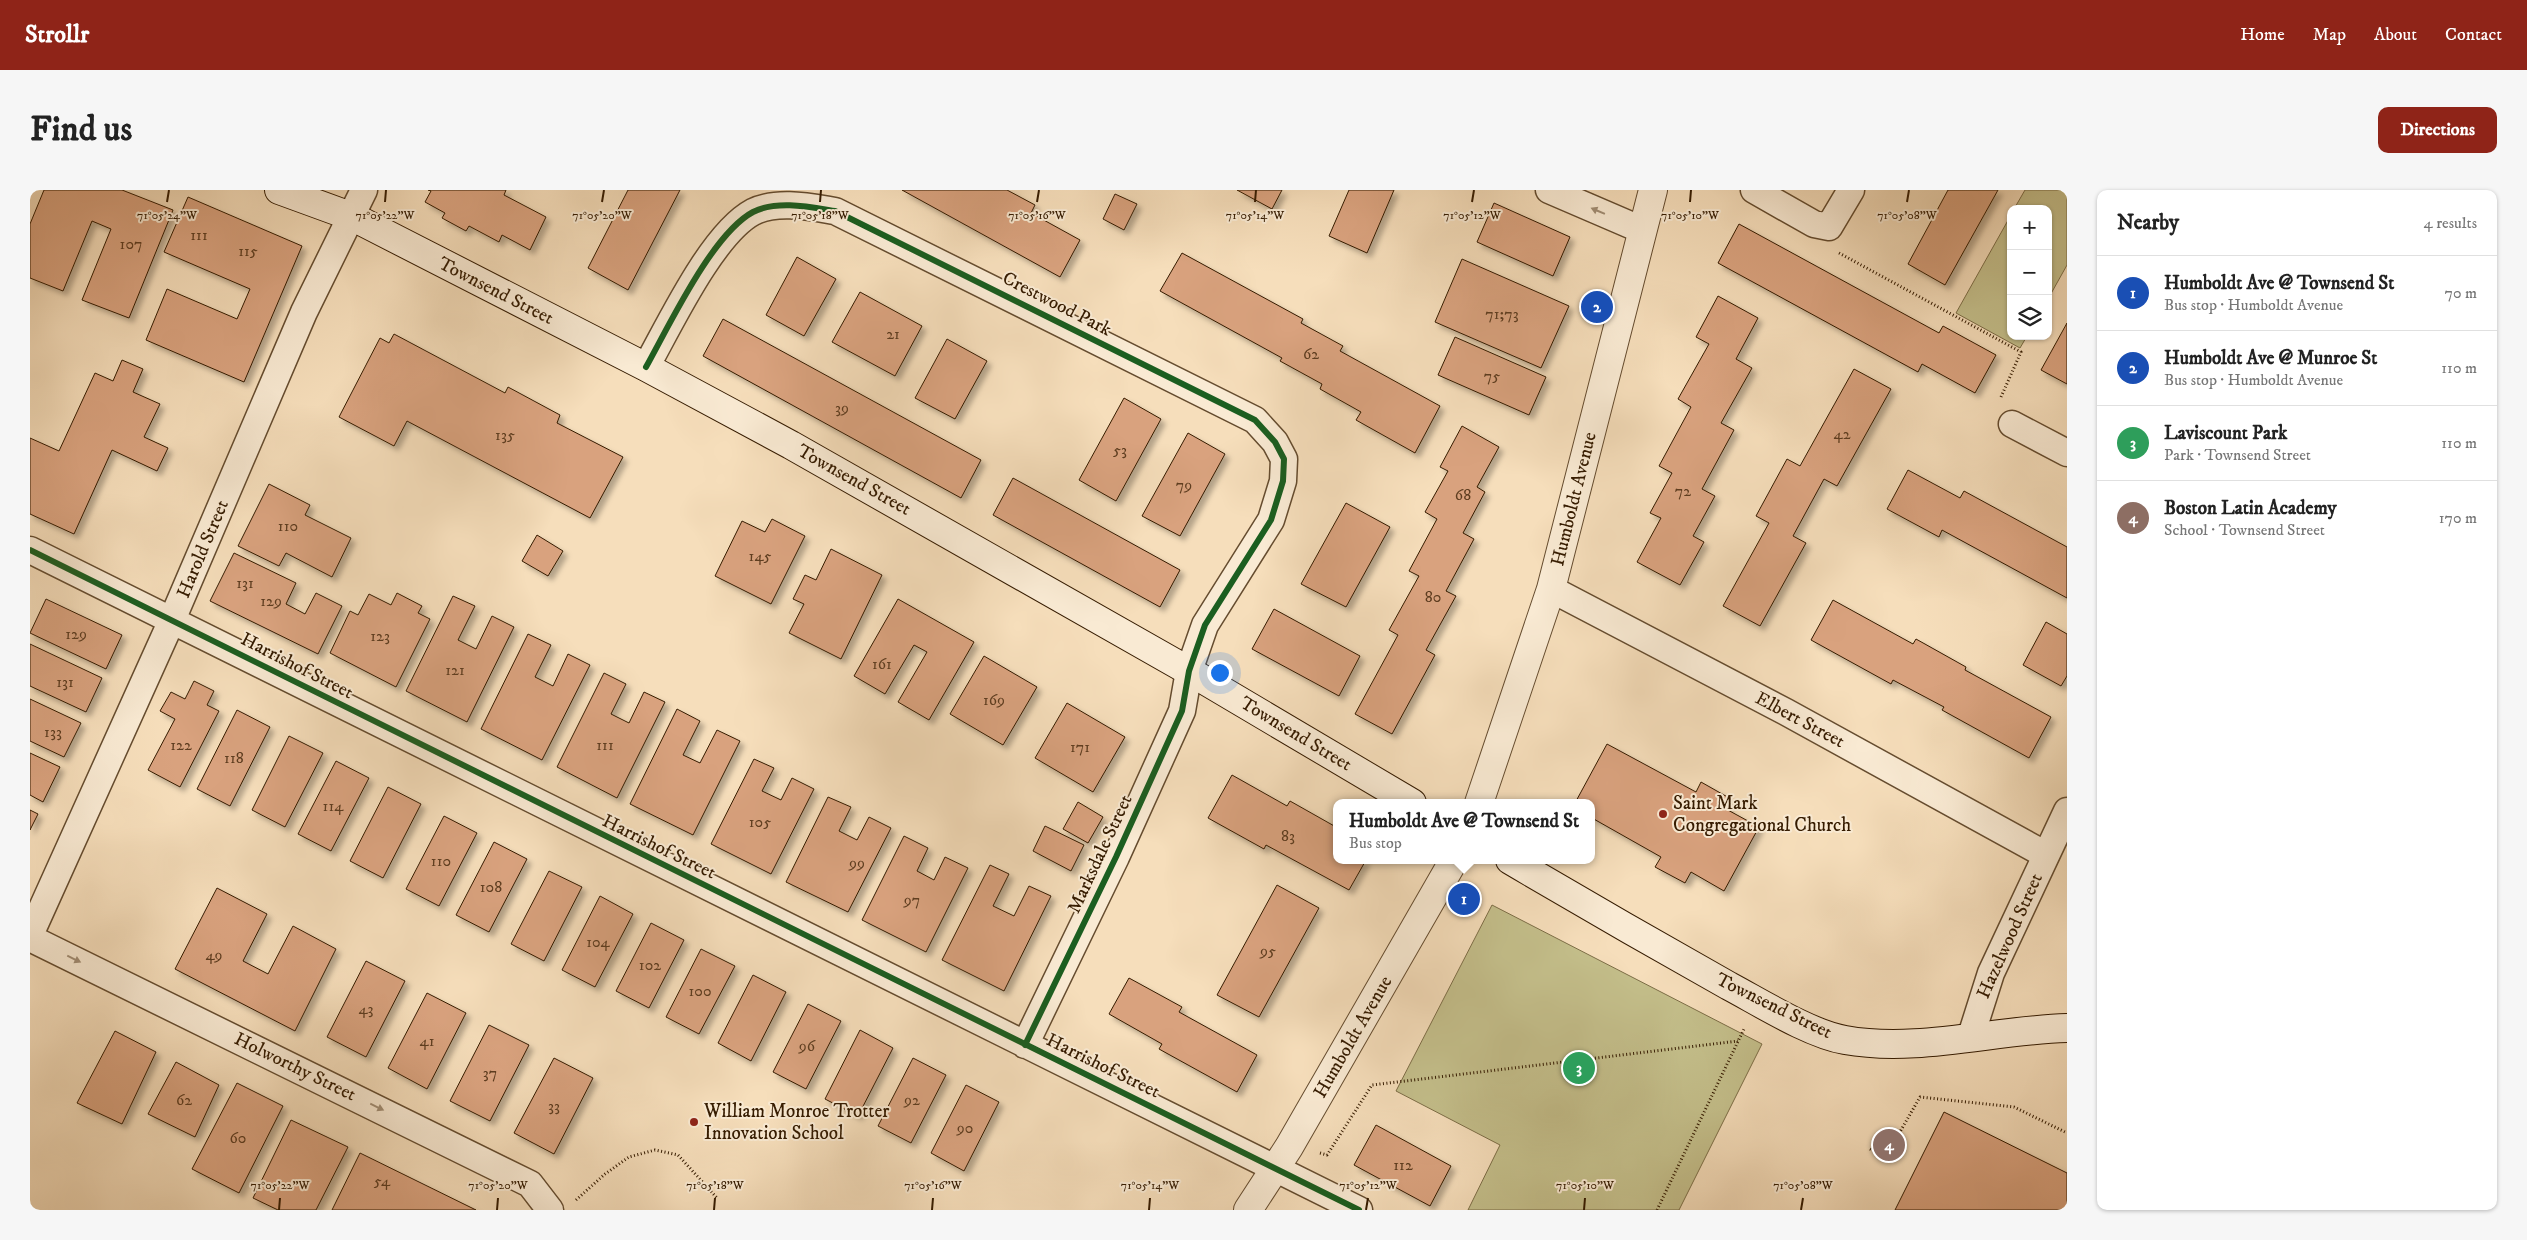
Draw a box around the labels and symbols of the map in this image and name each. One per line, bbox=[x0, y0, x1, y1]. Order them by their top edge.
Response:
one-way arrow bbox=[1590, 206, 1605, 214]
text: 71°05'24"W bbox=[137, 208, 198, 223]
text: 71°05'22"W bbox=[356, 208, 415, 223]
text: 71°05'20"W bbox=[572, 208, 633, 223]
text: 71°05'18"W bbox=[791, 208, 850, 223]
text: 71°05'16"W bbox=[1008, 208, 1067, 223]
text: 71°05'14"W bbox=[1226, 208, 1285, 223]
text: 71°05'12"W bbox=[1443, 208, 1502, 223]
text: 71°05'10"W bbox=[1661, 208, 1720, 223]
text: 71°05'08"W bbox=[1877, 208, 1938, 223]
house number: 111 bbox=[190, 225, 208, 245]
house number: 107 bbox=[120, 234, 142, 254]
house number: 115 bbox=[238, 241, 258, 261]
street label: Townsend Street bbox=[435, 252, 557, 330]
street label: Crestwood Park bbox=[999, 267, 1116, 342]
pin: 2 bbox=[1581, 288, 1613, 326]
house number: 71;73 bbox=[1485, 304, 1519, 324]
house number: 21 bbox=[886, 324, 900, 344]
house number: 62 bbox=[1303, 344, 1319, 364]
house number: 75 bbox=[1484, 366, 1500, 386]
house number: 39 bbox=[835, 398, 849, 418]
house number: 42 bbox=[1833, 424, 1851, 444]
house number: 135 bbox=[495, 425, 515, 445]
street label: Humboldt Avenue bbox=[1546, 430, 1602, 568]
street label: Townsend Street bbox=[793, 439, 915, 521]
house number: 53 bbox=[1113, 440, 1127, 460]
house number: 79 bbox=[1176, 475, 1192, 495]
house number: 72 bbox=[1675, 481, 1691, 501]
house number: 68 bbox=[1455, 485, 1471, 505]
street label: Harold Street bbox=[172, 496, 234, 602]
house number: 110 bbox=[278, 516, 298, 536]
house number: 145 bbox=[749, 546, 772, 566]
house number: 131 bbox=[236, 573, 254, 593]
house number: 80 bbox=[1425, 587, 1441, 607]
house number: 129 bbox=[260, 591, 282, 611]
house number: 129 bbox=[65, 624, 87, 644]
house number: 123 bbox=[370, 626, 390, 646]
street label: Harrishof Street bbox=[237, 628, 357, 704]
house number: 161 bbox=[872, 654, 892, 674]
house number: 121 bbox=[445, 660, 465, 680]
your location bbox=[1207, 660, 1233, 686]
house number: 131 bbox=[56, 672, 74, 692]
street label: Elbert Street bbox=[1751, 687, 1849, 753]
house number: 169 bbox=[983, 690, 1005, 710]
street label: Townsend Street bbox=[1236, 692, 1356, 776]
house number: 133 bbox=[44, 722, 62, 742]
house number: 122 bbox=[170, 735, 192, 755]
house number: 111 bbox=[596, 735, 614, 755]
house number: 171 bbox=[1070, 737, 1090, 757]
house number: 118 bbox=[224, 748, 244, 768]
street label: Marksdale Street bbox=[1062, 791, 1138, 917]
place label: Saint Mark Congregational Church bbox=[1673, 792, 1851, 837]
house number: 114 bbox=[323, 796, 344, 816]
marker: Saint Mark Congregational Church bbox=[1657, 808, 1669, 820]
street label: Harrishof Street bbox=[598, 810, 720, 884]
house number: 105 bbox=[749, 812, 771, 832]
house number: 83 bbox=[1281, 826, 1295, 846]
house number: 110 bbox=[431, 851, 451, 871]
house number: 99 bbox=[848, 853, 865, 873]
street label: Hazelwood Street bbox=[1972, 870, 2048, 1002]
house number: 108 bbox=[480, 877, 502, 897]
pin: 1 bbox=[1448, 880, 1480, 918]
house number: 97 bbox=[903, 890, 920, 910]
house number: 104 bbox=[586, 932, 611, 952]
house number: 95 bbox=[1259, 941, 1276, 961]
house number: 49 bbox=[205, 945, 223, 965]
one-way arrow bbox=[67, 955, 81, 963]
house number: 102 bbox=[639, 955, 661, 975]
street label: Townsend Street bbox=[1712, 968, 1836, 1044]
street label: Humboldt Avenue bbox=[1309, 972, 1397, 1102]
house number: 100 bbox=[688, 981, 712, 1001]
house number: 43 bbox=[358, 999, 374, 1019]
street label: Holworthy Street bbox=[230, 1028, 360, 1106]
street label: Harrishof Street bbox=[1042, 1029, 1164, 1103]
house number: 41 bbox=[419, 1031, 435, 1051]
house number: 96 bbox=[798, 1036, 816, 1056]
pin: 3 bbox=[1563, 1049, 1595, 1087]
house number: 37 bbox=[483, 1063, 497, 1083]
house number: 62 bbox=[176, 1090, 192, 1110]
house number: 92 bbox=[903, 1090, 920, 1110]
house number: 33 bbox=[548, 1096, 560, 1116]
place label: William Monroe Trotter Innovation School bbox=[703, 1100, 889, 1145]
one-way arrow bbox=[370, 1104, 384, 1112]
marker: William Monroe Trotter Innovation School bbox=[688, 1116, 700, 1128]
house number: 90 bbox=[956, 1118, 973, 1138]
pin: 4 bbox=[1873, 1126, 1905, 1164]
house number: 60 bbox=[230, 1128, 246, 1148]
house number: 112 bbox=[1393, 1155, 1413, 1175]
house number: 54 bbox=[374, 1171, 391, 1191]
text: 71°05'22"W bbox=[251, 1178, 310, 1193]
text: 71°05'20"W bbox=[468, 1178, 529, 1193]
text: 71°05'18"W bbox=[686, 1178, 745, 1193]
text: 71°05'16"W bbox=[904, 1178, 963, 1193]
text: 71°05'14"W bbox=[1121, 1178, 1180, 1193]
text: 71°05'12"W bbox=[1339, 1178, 1398, 1193]
text: 71°05'10"W bbox=[1556, 1178, 1615, 1193]
text: 71°05'08"W bbox=[1773, 1178, 1834, 1193]

